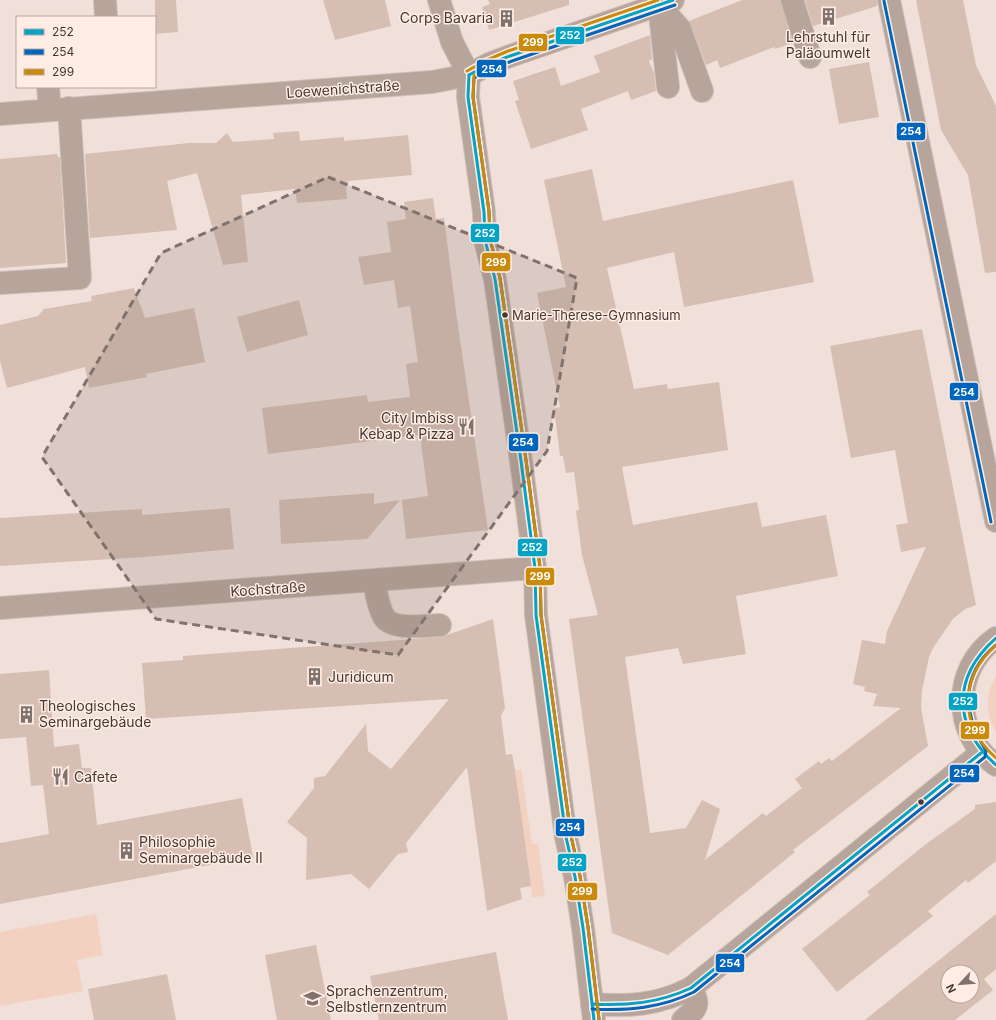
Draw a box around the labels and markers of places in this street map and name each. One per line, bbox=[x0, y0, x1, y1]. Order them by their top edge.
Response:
building icon: Lehrstuhl für Paläoumwelt bbox=[818, 7, 838, 27]
building icon: Corps Bavaria bbox=[496, 8, 516, 28]
place label: Corps Bavaria bbox=[400, 9, 493, 26]
place label: Lehrstuhl für Paläoumwelt bbox=[786, 28, 871, 61]
place label: Marie-Therese-Gymnasium bbox=[512, 307, 681, 323]
marker: Marie-Therese-Gymnasium bbox=[500, 310, 510, 320]
place label: City Imbiss Kebap & Pizza bbox=[359, 409, 454, 442]
restaurant icon: City Imbiss Kebap & Pizza bbox=[457, 416, 477, 436]
building icon: Juridicum bbox=[305, 667, 325, 687]
place label: Juridicum bbox=[328, 668, 394, 685]
place label: Theologisches Seminargebäude bbox=[39, 697, 151, 730]
building icon: Theologisches Seminargebäude bbox=[16, 704, 36, 724]
restaurant icon: Cafete bbox=[51, 767, 71, 787]
place label: Cafete bbox=[74, 768, 118, 785]
unlabelled marker bbox=[916, 797, 926, 807]
place label: Philosophie Seminargebäude II bbox=[139, 833, 263, 866]
building icon: Philosophie Seminargebäude II bbox=[116, 840, 136, 860]
place label: Sprachenzentrum, Selbstlernzentrum bbox=[326, 982, 448, 1015]
school or university icon: Sprachenzentrum, Selbstlernzentrum bbox=[303, 989, 323, 1009]

